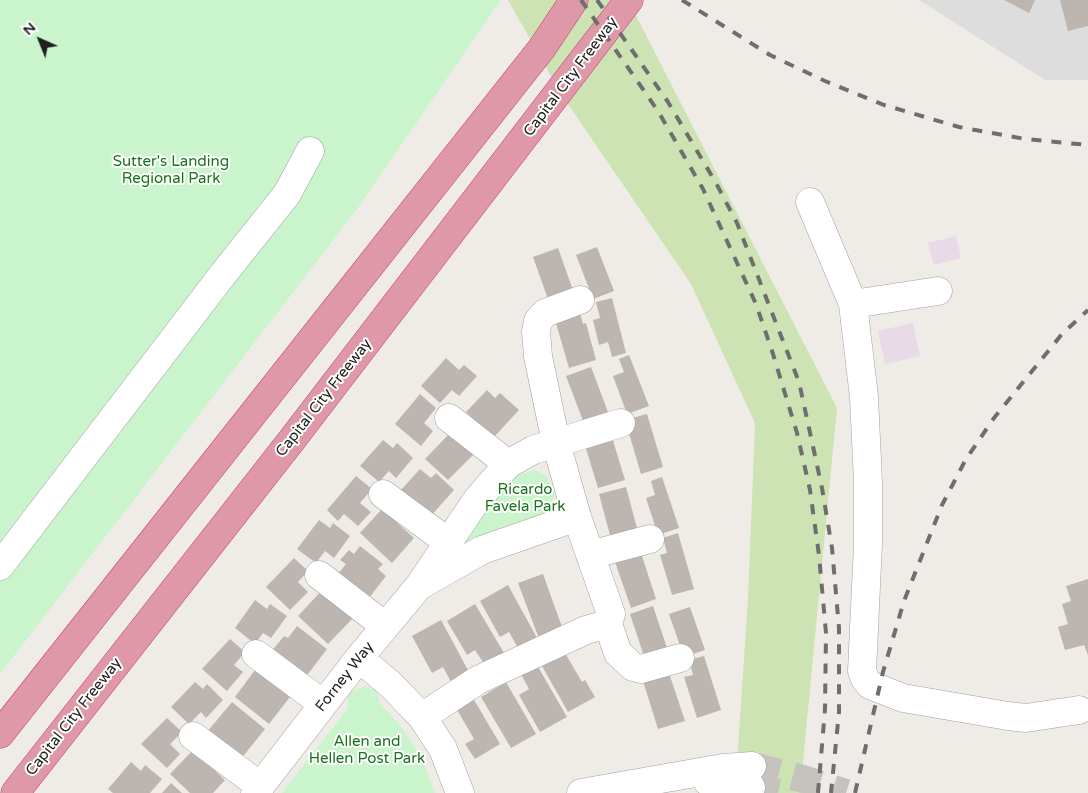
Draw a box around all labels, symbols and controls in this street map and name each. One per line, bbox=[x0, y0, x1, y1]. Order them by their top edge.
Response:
street label: Capital City Freeway bbox=[520, 14, 622, 140]
north arrow bbox=[15, 15, 65, 65]
text: N bbox=[19, 19, 39, 39]
park label: Sutter's Landing Regional Park bbox=[113, 153, 229, 188]
street label: Capital City Freeway bbox=[272, 335, 376, 461]
park label: Ricardo Favela Park bbox=[485, 481, 565, 516]
street label: Forney Way bbox=[312, 638, 378, 716]
street label: Capital City Freeway bbox=[22, 654, 126, 780]
park label: Allen and Hellen Post Park bbox=[309, 733, 425, 768]

